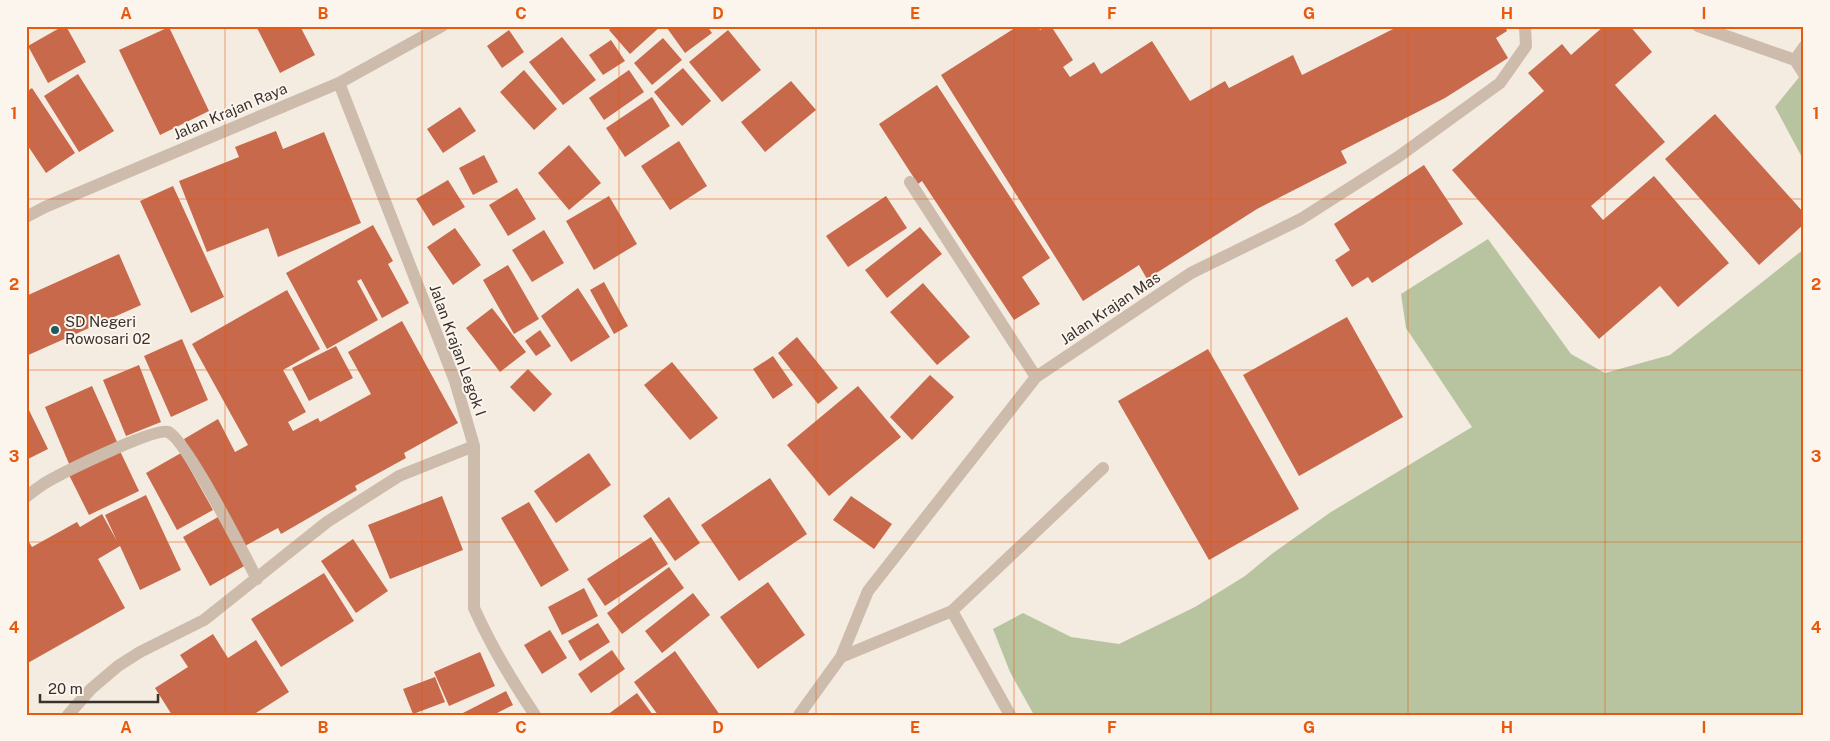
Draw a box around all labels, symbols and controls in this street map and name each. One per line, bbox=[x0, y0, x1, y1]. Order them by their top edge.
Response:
text: A bbox=[120, 4, 132, 23]
text: B bbox=[318, 4, 329, 23]
text: C bbox=[515, 4, 527, 23]
text: D bbox=[712, 4, 724, 23]
text: E bbox=[910, 4, 920, 23]
text: F bbox=[1107, 4, 1117, 23]
text: G bbox=[1303, 4, 1315, 23]
text: H bbox=[1501, 4, 1513, 23]
text: I bbox=[1702, 4, 1706, 23]
street label: Jalan Krajan Raya bbox=[171, 79, 289, 143]
text: 1 bbox=[11, 104, 17, 123]
text: 1 bbox=[1813, 104, 1819, 123]
street label: Jalan Krajan Mas bbox=[1057, 268, 1163, 348]
text: 2 bbox=[9, 275, 19, 294]
text: 2 bbox=[1811, 275, 1821, 294]
street label: Jalan Krajan Legok I bbox=[426, 282, 490, 418]
place label: SD Negeri Rowosari 02 bbox=[65, 313, 151, 347]
marker: SD Negeri Rowosari 02 bbox=[49, 324, 61, 336]
text: 3 bbox=[9, 447, 19, 466]
text: 3 bbox=[1811, 447, 1821, 466]
text: 4 bbox=[9, 618, 20, 637]
text: 4 bbox=[1811, 618, 1822, 637]
scale bar bbox=[40, 671, 158, 703]
text: 20 m bbox=[48, 680, 83, 697]
text: A bbox=[120, 718, 132, 737]
text: B bbox=[318, 718, 329, 737]
text: C bbox=[515, 718, 527, 737]
text: D bbox=[712, 718, 724, 737]
text: E bbox=[910, 718, 920, 737]
text: F bbox=[1107, 718, 1117, 737]
text: G bbox=[1303, 718, 1315, 737]
text: H bbox=[1501, 718, 1513, 737]
text: I bbox=[1702, 718, 1706, 737]

